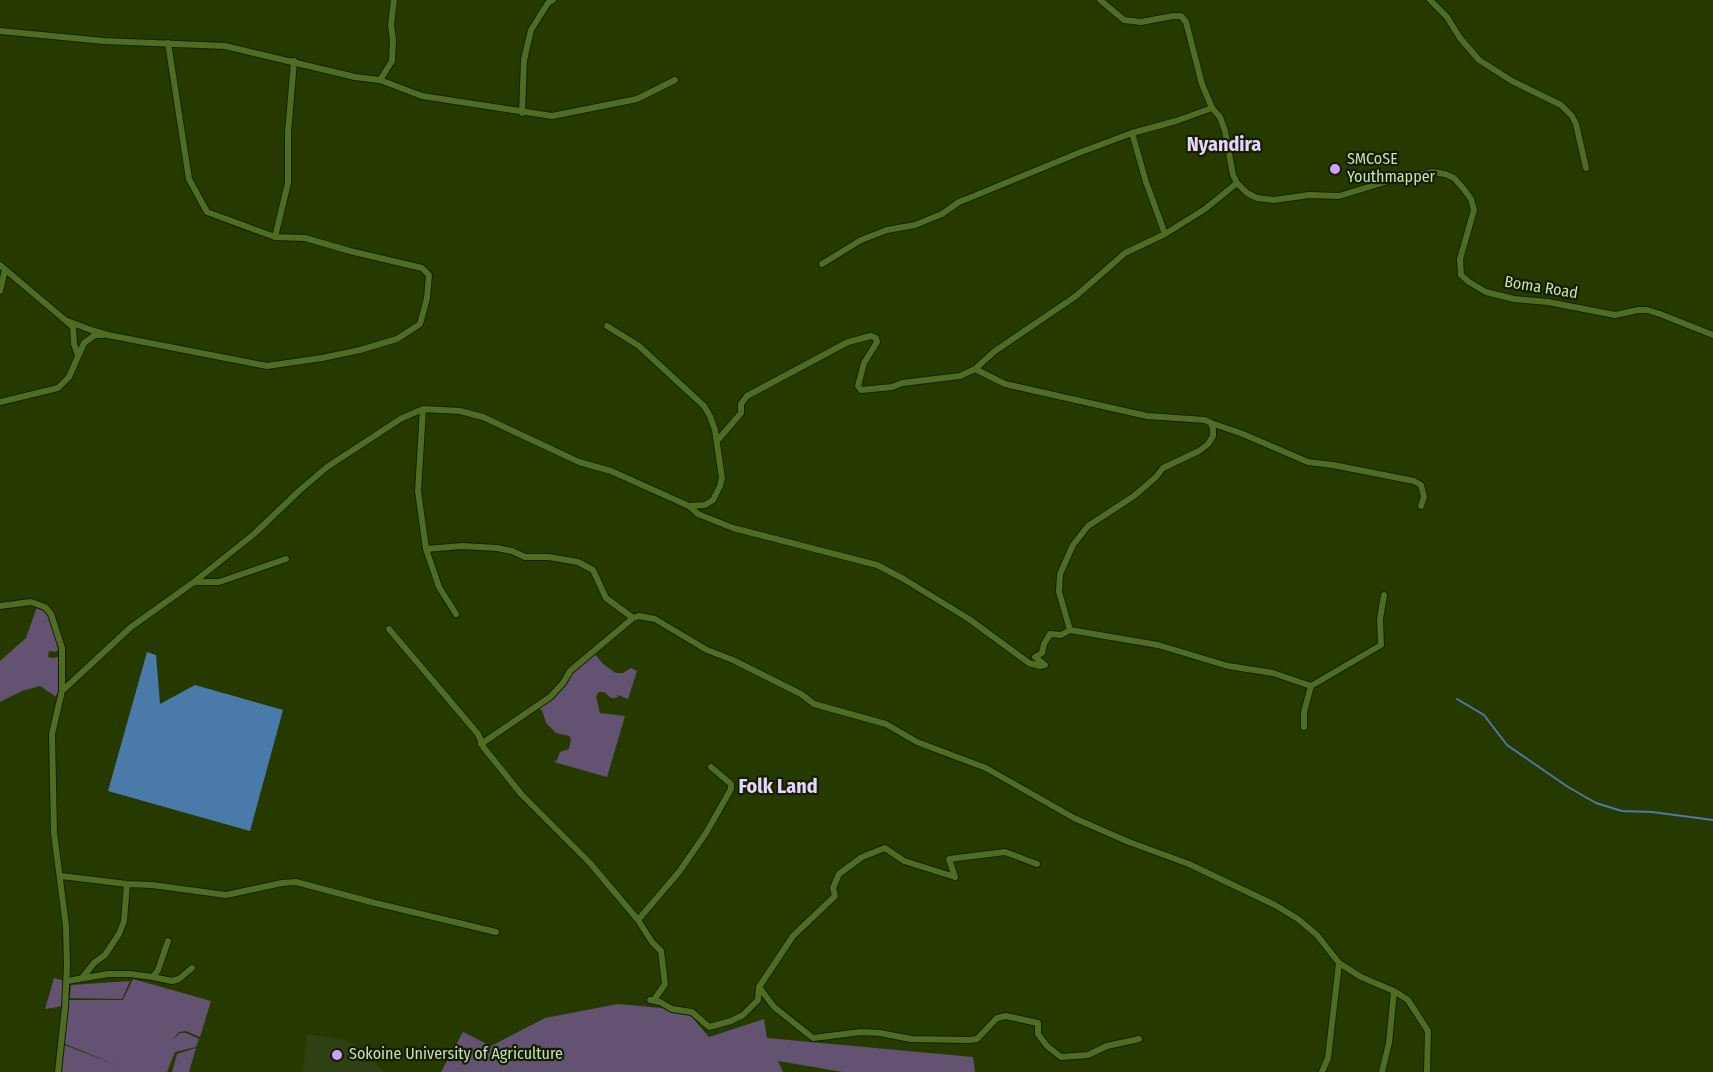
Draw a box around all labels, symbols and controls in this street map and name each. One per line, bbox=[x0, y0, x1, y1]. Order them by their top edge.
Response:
district label: Nyandira bbox=[1187, 133, 1261, 157]
place label: SMCoSE Youthmapper bbox=[1347, 150, 1435, 188]
marker: SMCoSE Youthmapper bbox=[1328, 162, 1342, 176]
street label: Boma Road bbox=[1503, 273, 1579, 303]
district label: Folk Land bbox=[738, 775, 818, 799]
place label: Sokoine University of Agriculture bbox=[349, 1045, 563, 1065]
marker: Sokoine University of Agriculture bbox=[330, 1048, 344, 1062]

